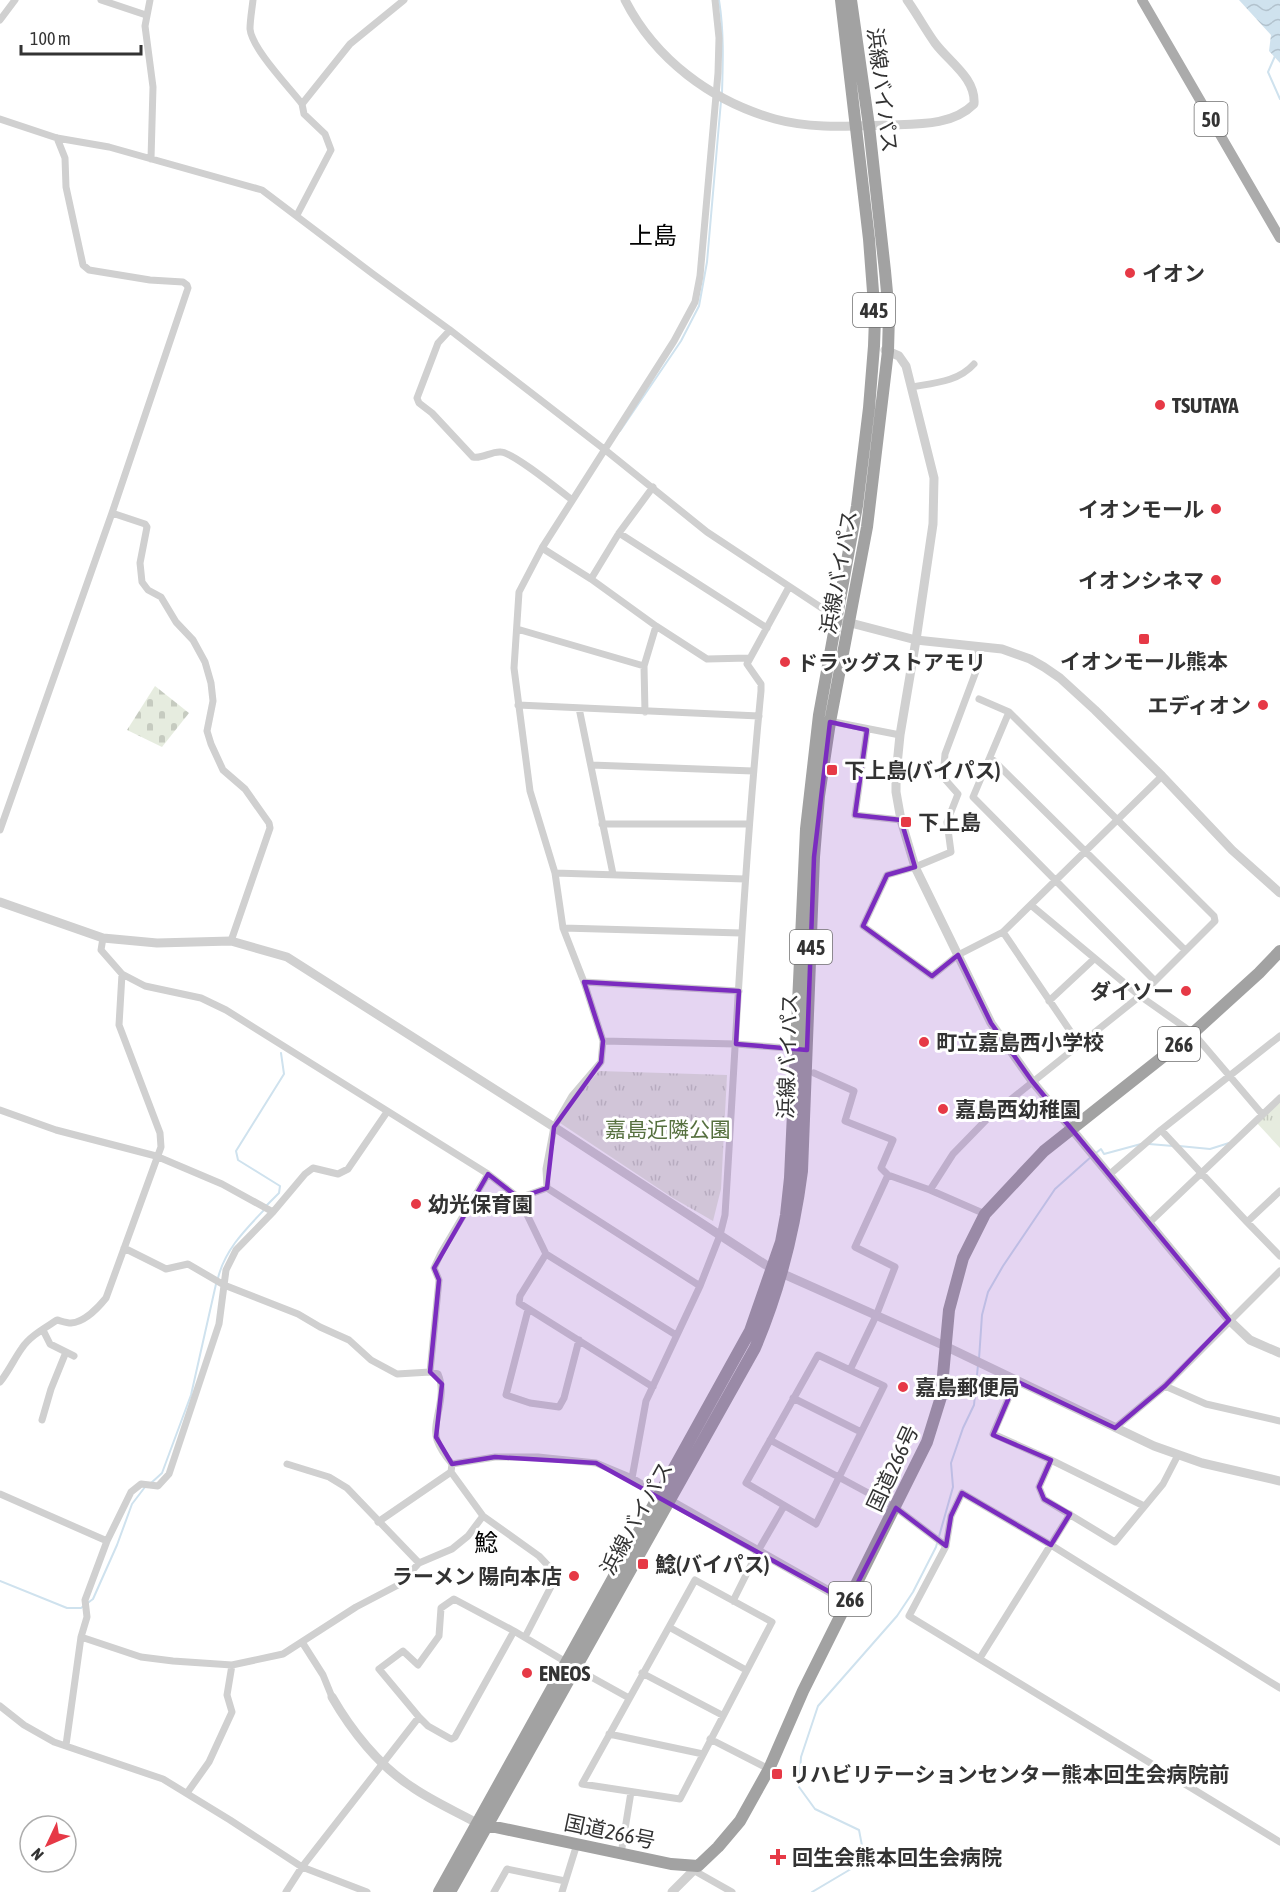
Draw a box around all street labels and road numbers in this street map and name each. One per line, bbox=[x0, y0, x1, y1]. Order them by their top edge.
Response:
street label: 浜線バイパス bbox=[863, 26, 903, 154]
road number: 50 bbox=[1194, 102, 1228, 136]
road number: 445 bbox=[853, 293, 895, 327]
street label: 浜線バイパス bbox=[815, 508, 861, 636]
road number: 445 bbox=[790, 930, 832, 964]
street label: 浜線バイパス bbox=[773, 993, 801, 1119]
road number: 266 bbox=[1158, 1027, 1200, 1061]
street label: 国道266号 bbox=[862, 1421, 922, 1515]
street label: 浜線バイパス bbox=[595, 1457, 677, 1579]
road number: 266 bbox=[829, 1582, 871, 1616]
street label: 国道266号 bbox=[562, 1810, 658, 1852]

